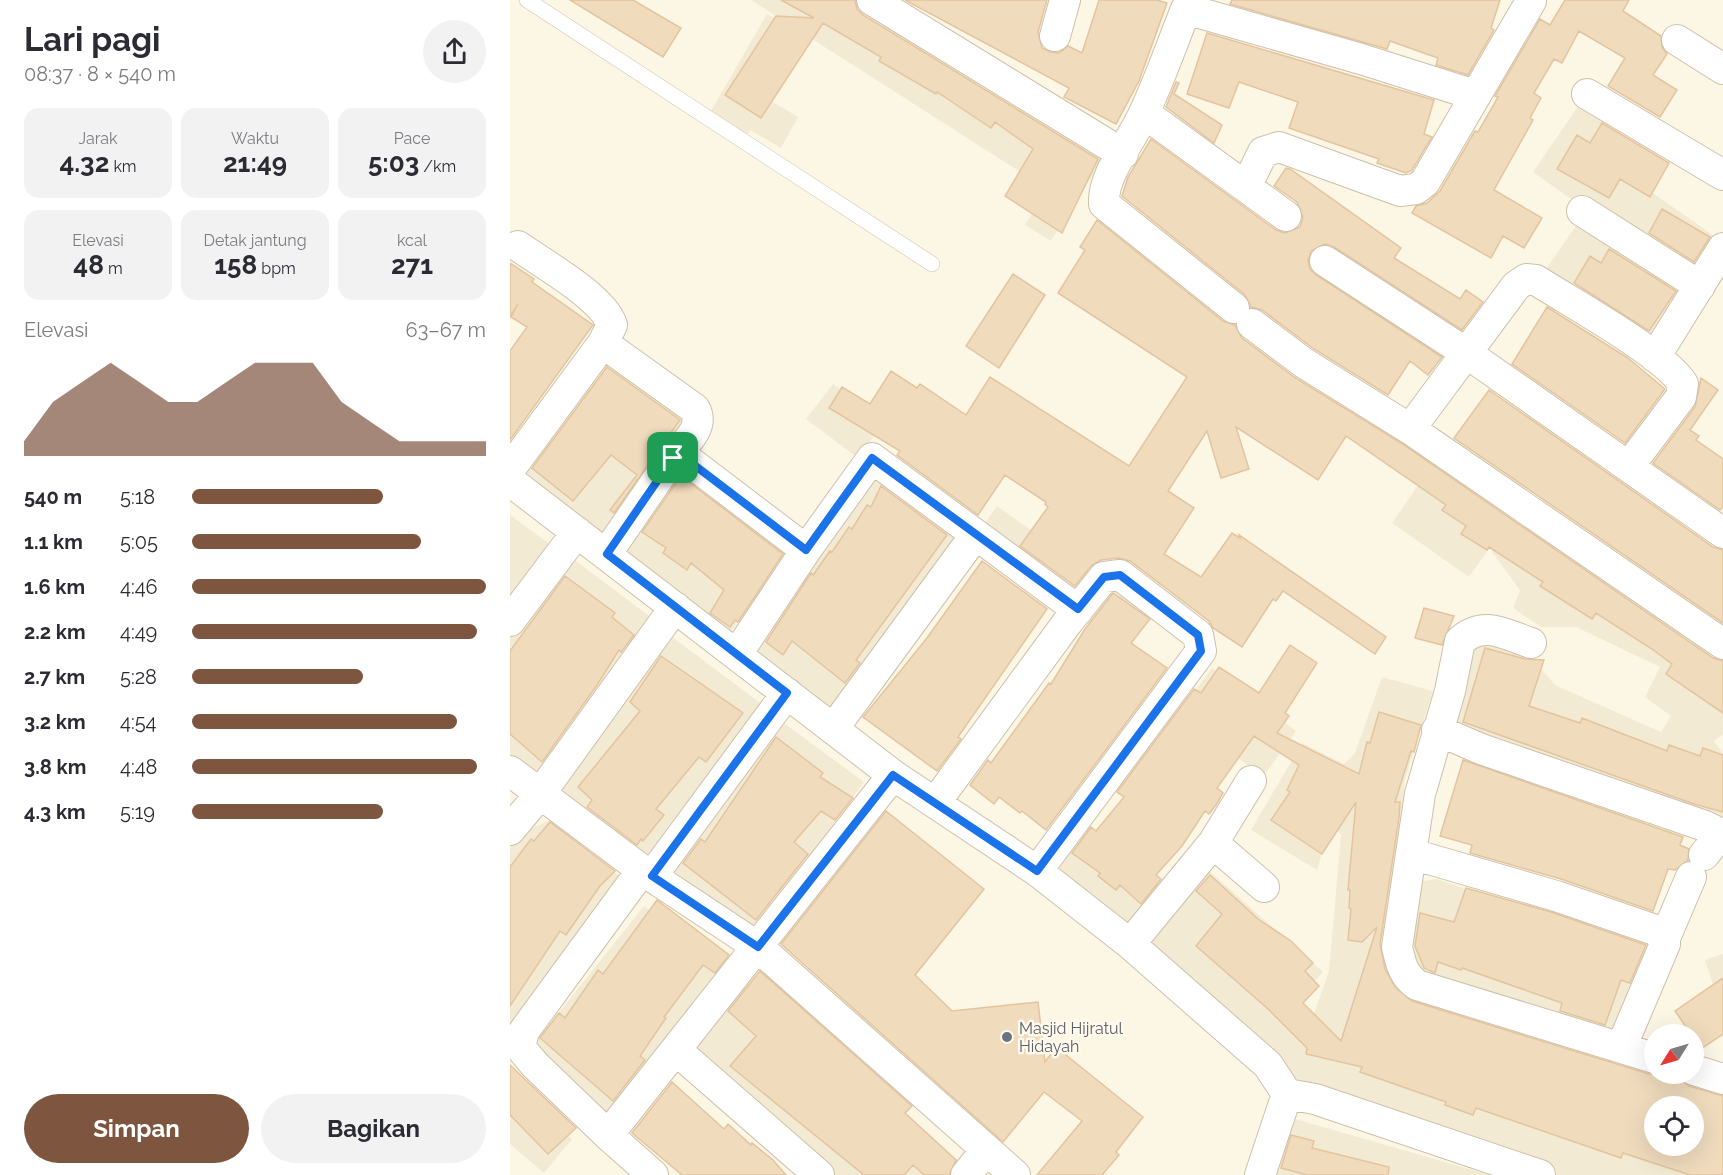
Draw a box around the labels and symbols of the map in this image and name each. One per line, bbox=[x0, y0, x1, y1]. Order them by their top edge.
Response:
pin bbox=[647, 432, 698, 483]
place label: Masjid Hijratul Hidayah bbox=[1019, 1019, 1124, 1056]
north arrow bbox=[1644, 1024, 1704, 1084]
marker: Masjid Hijratul Hidayah bbox=[1000, 1030, 1014, 1044]

